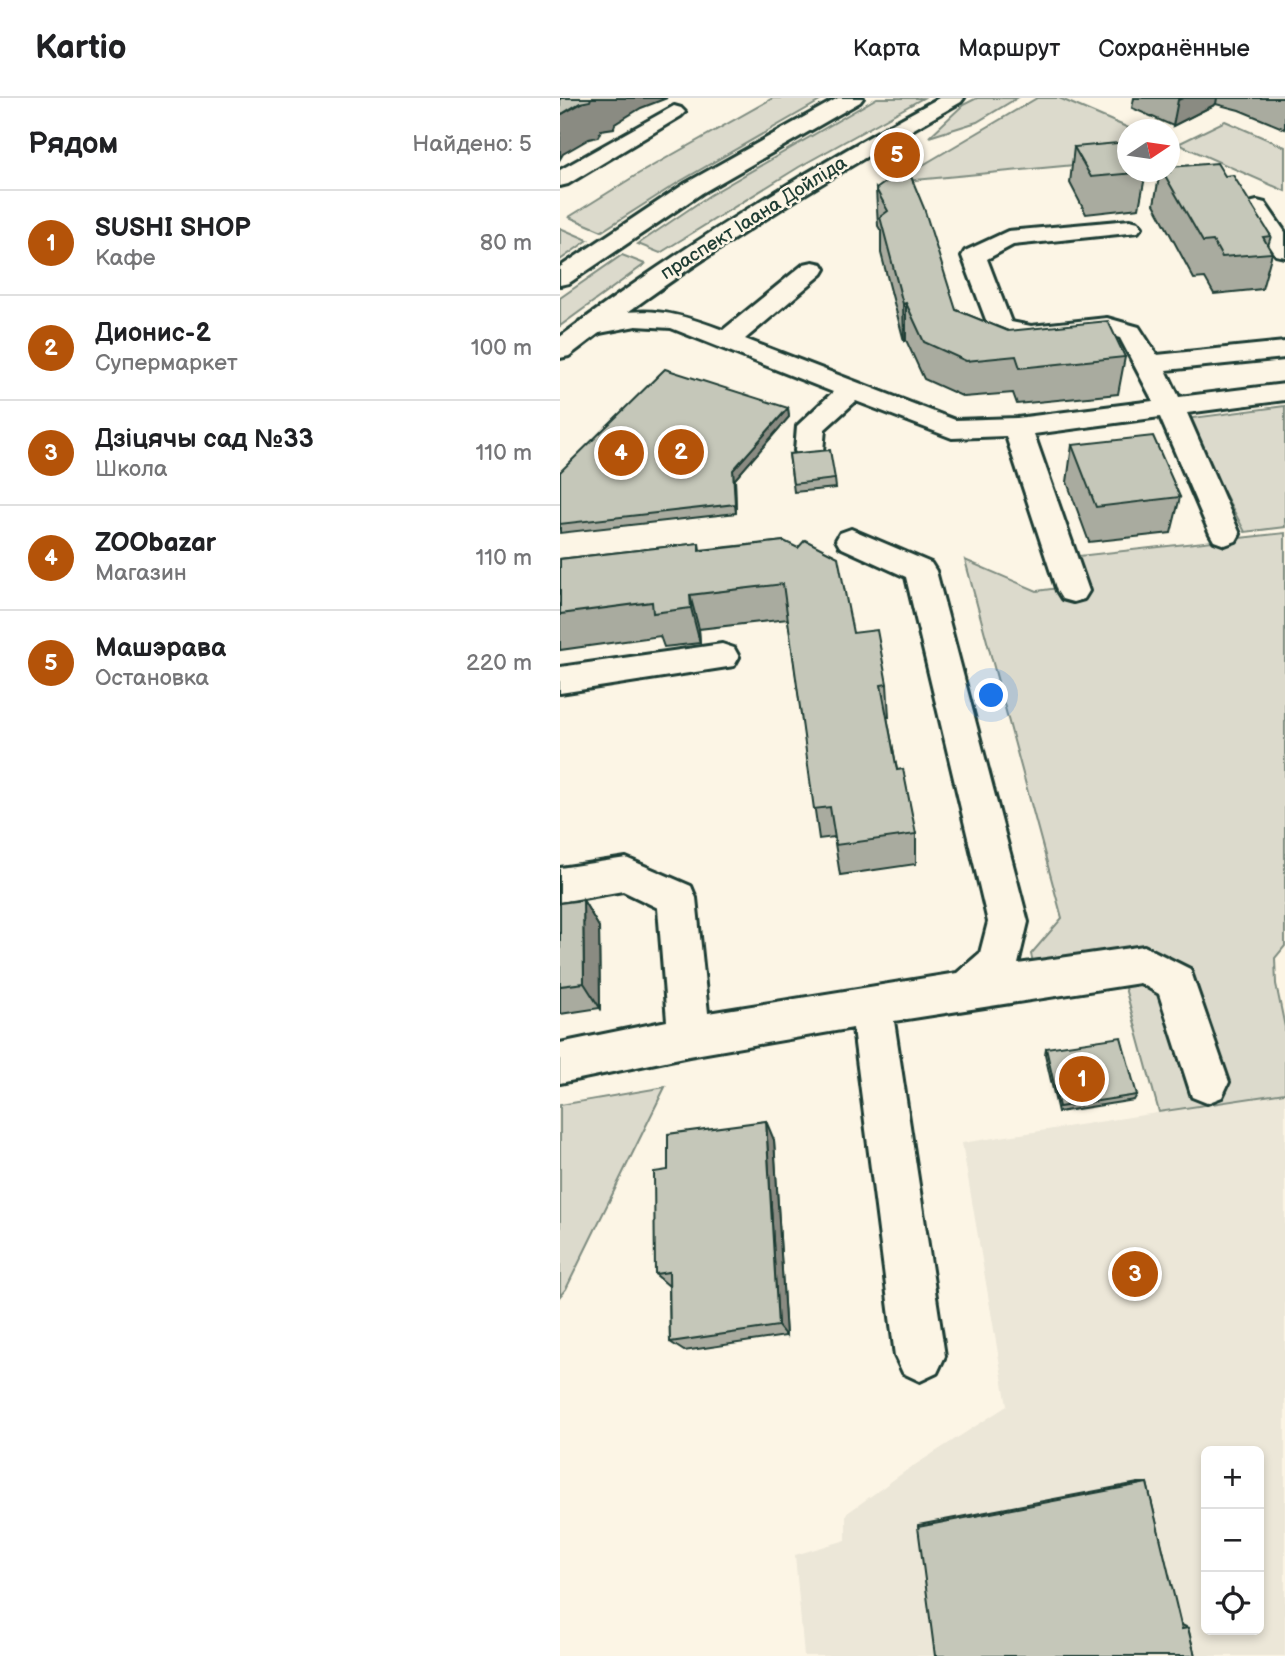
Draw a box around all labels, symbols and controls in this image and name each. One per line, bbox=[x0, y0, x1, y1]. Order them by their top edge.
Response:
text: Kartio bbox=[35, 28, 127, 68]
text: Карта bbox=[853, 34, 920, 63]
text: Маршрут bbox=[958, 34, 1060, 63]
text: Сохранённые bbox=[1098, 34, 1250, 63]
north arrow bbox=[1117, 119, 1180, 182]
text: Рядом bbox=[28, 126, 118, 162]
pin: 5 bbox=[874, 129, 920, 181]
text: Найдено: 5 bbox=[412, 130, 532, 158]
street label: праспект Іаана Дойліда bbox=[656, 151, 851, 285]
text: SUSHI SHOP bbox=[95, 213, 251, 244]
text: 1 bbox=[46, 229, 56, 257]
text: 80 m bbox=[480, 229, 532, 257]
text: Кафе bbox=[95, 244, 156, 272]
text: Дионис-2 bbox=[95, 318, 211, 349]
text: 2 bbox=[44, 334, 58, 362]
text: 100 m bbox=[471, 334, 532, 362]
text: Супермаркет bbox=[95, 349, 238, 377]
text: Дзіцячы сад №33 bbox=[95, 424, 314, 455]
pin: 2 bbox=[658, 426, 704, 478]
pin: 4 bbox=[598, 427, 644, 479]
text: 3 bbox=[44, 439, 58, 467]
text: 110 m bbox=[475, 439, 532, 467]
text: Школа bbox=[95, 455, 168, 483]
text: ZOObazar bbox=[95, 528, 216, 559]
text: 4 bbox=[44, 544, 58, 572]
text: 110 m bbox=[475, 544, 532, 572]
text: Магазин bbox=[95, 559, 187, 587]
text: Машэрава bbox=[95, 633, 226, 664]
text: 5 bbox=[44, 649, 58, 677]
text: 220 m bbox=[466, 649, 532, 677]
text: Остановка bbox=[95, 664, 209, 692]
your location bbox=[974, 678, 1008, 712]
pin: 1 bbox=[1059, 1053, 1105, 1105]
pin: 3 bbox=[1112, 1248, 1158, 1300]
map controls bbox=[1201, 1446, 1264, 1635]
button: + bbox=[1201, 1446, 1264, 1509]
button: − bbox=[1201, 1509, 1264, 1572]
button: locate bbox=[1201, 1572, 1264, 1635]

